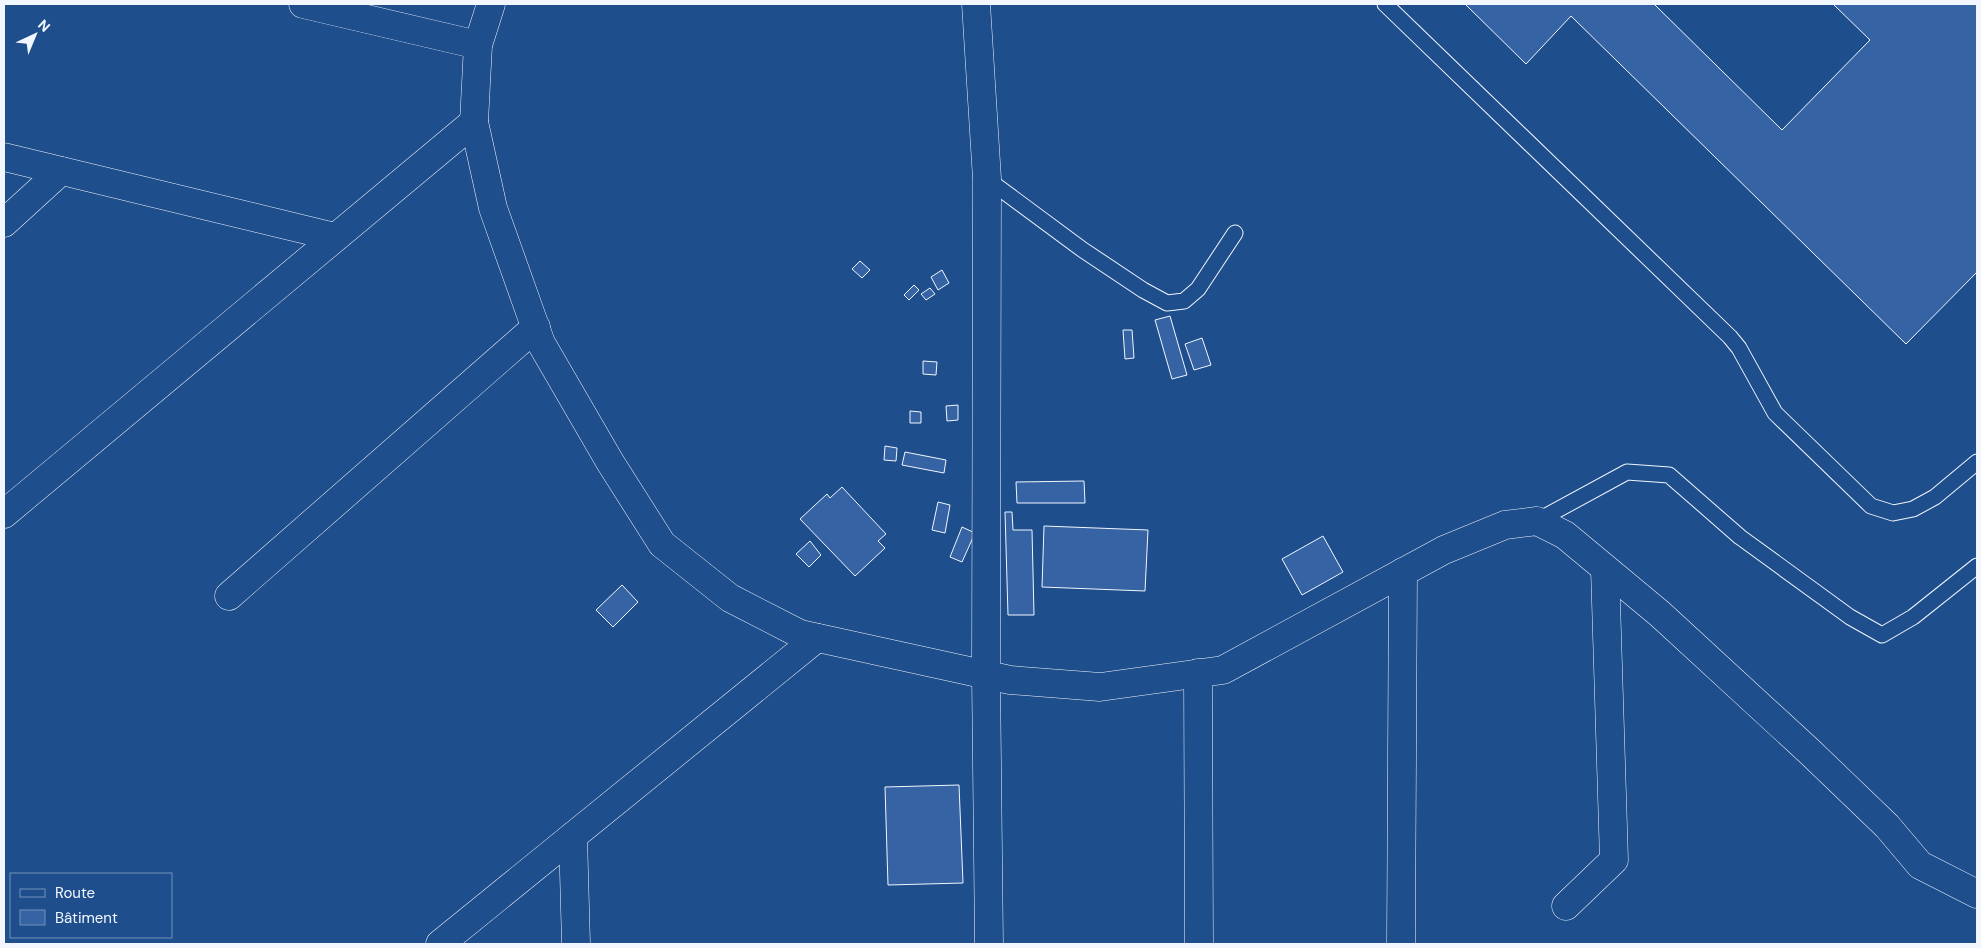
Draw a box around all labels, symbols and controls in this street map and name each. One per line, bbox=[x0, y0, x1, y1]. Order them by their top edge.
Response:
north arrow bbox=[10, 10, 60, 60]
text: N bbox=[34, 16, 54, 36]
legend bbox=[10, 873, 172, 938]
text: Route bbox=[55, 883, 95, 903]
text: Bâtiment bbox=[55, 908, 118, 928]

